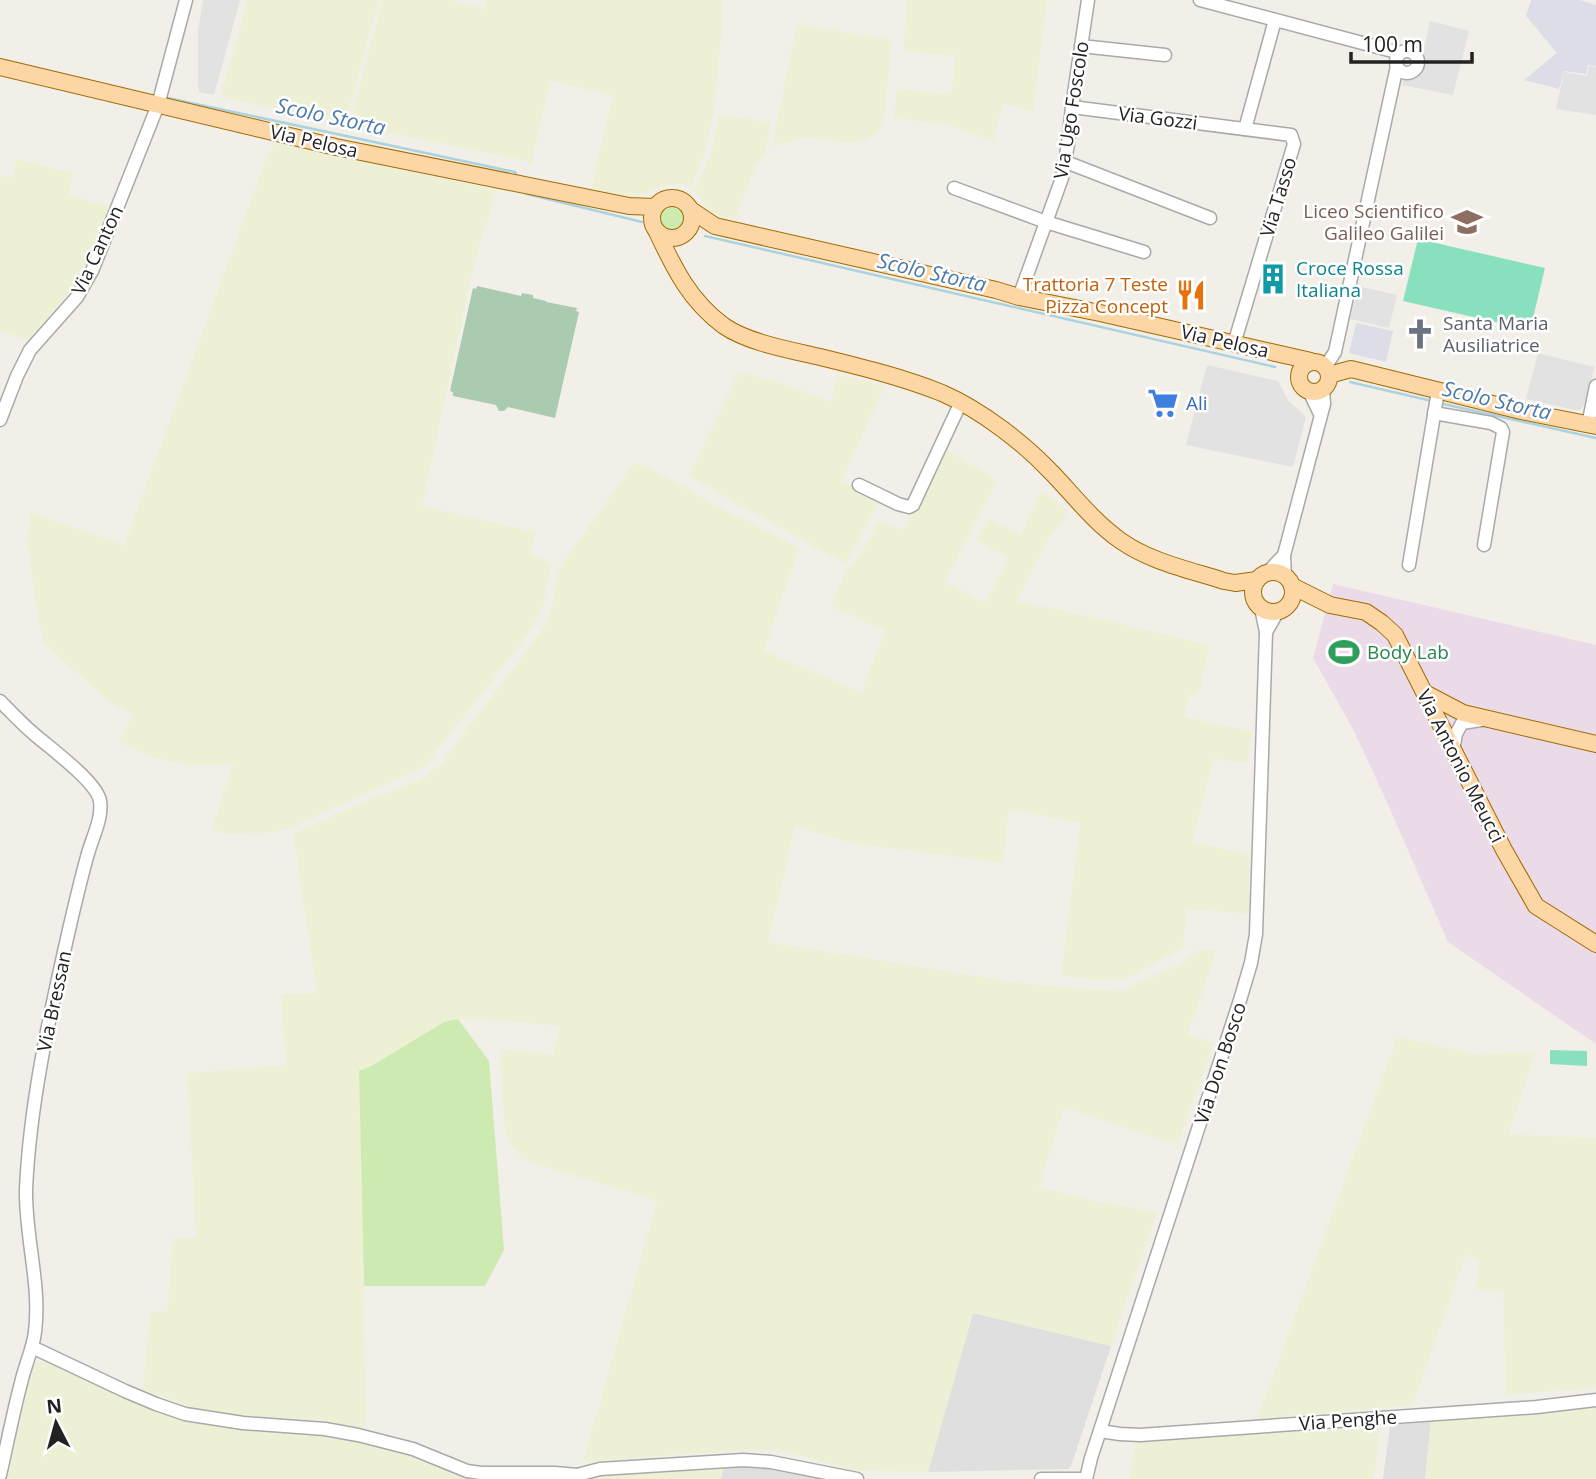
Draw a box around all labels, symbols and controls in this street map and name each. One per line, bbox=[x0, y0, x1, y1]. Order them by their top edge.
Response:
scale bar bbox=[1351, 21, 1472, 65]
text: 100 m bbox=[1362, 30, 1423, 58]
street label: Via Ugo Foscolo bbox=[1047, 39, 1095, 181]
water label: Scolo Storta bbox=[274, 91, 388, 141]
street label: Via Gozzi bbox=[1117, 100, 1199, 136]
street label: Via Pelosa bbox=[267, 118, 361, 164]
street label: Via Tasso bbox=[1254, 154, 1302, 240]
place label: Liceo Scientifico Galileo Galilei bbox=[1303, 198, 1444, 246]
street label: Via Canton bbox=[65, 201, 129, 299]
school or university icon: Liceo Scientifico Galileo Galilei bbox=[1450, 205, 1484, 239]
water label: Scolo Storta bbox=[875, 246, 989, 298]
place label: Croce Rossa Italiana bbox=[1296, 255, 1404, 303]
building icon: Croce Rossa Italiana bbox=[1256, 262, 1290, 296]
place label: Trattoria 7 Teste Pizza Concept bbox=[1023, 271, 1168, 319]
restaurant icon: Trattoria 7 Teste Pizza Concept bbox=[1174, 278, 1208, 312]
place label: Santa Maria Ausiliatrice bbox=[1443, 310, 1549, 358]
church icon: Santa Maria Ausiliatrice bbox=[1403, 317, 1437, 351]
street label: Via Pelosa bbox=[1178, 318, 1272, 364]
water label: Scolo Storta bbox=[1440, 374, 1554, 426]
supermarket icon: Ali bbox=[1146, 386, 1180, 420]
place label: Ali bbox=[1186, 390, 1208, 416]
sports icon: Body Lab bbox=[1327, 635, 1361, 669]
place label: Body Lab bbox=[1367, 639, 1449, 665]
street label: Via Antonio Meucci bbox=[1411, 685, 1511, 847]
street label: Via Bressan bbox=[31, 948, 77, 1054]
street label: Via Don Bosco bbox=[1188, 999, 1252, 1127]
north arrow bbox=[21, 1388, 91, 1458]
text: N bbox=[45, 1392, 63, 1420]
street label: Via Penghe bbox=[1298, 1404, 1398, 1436]

